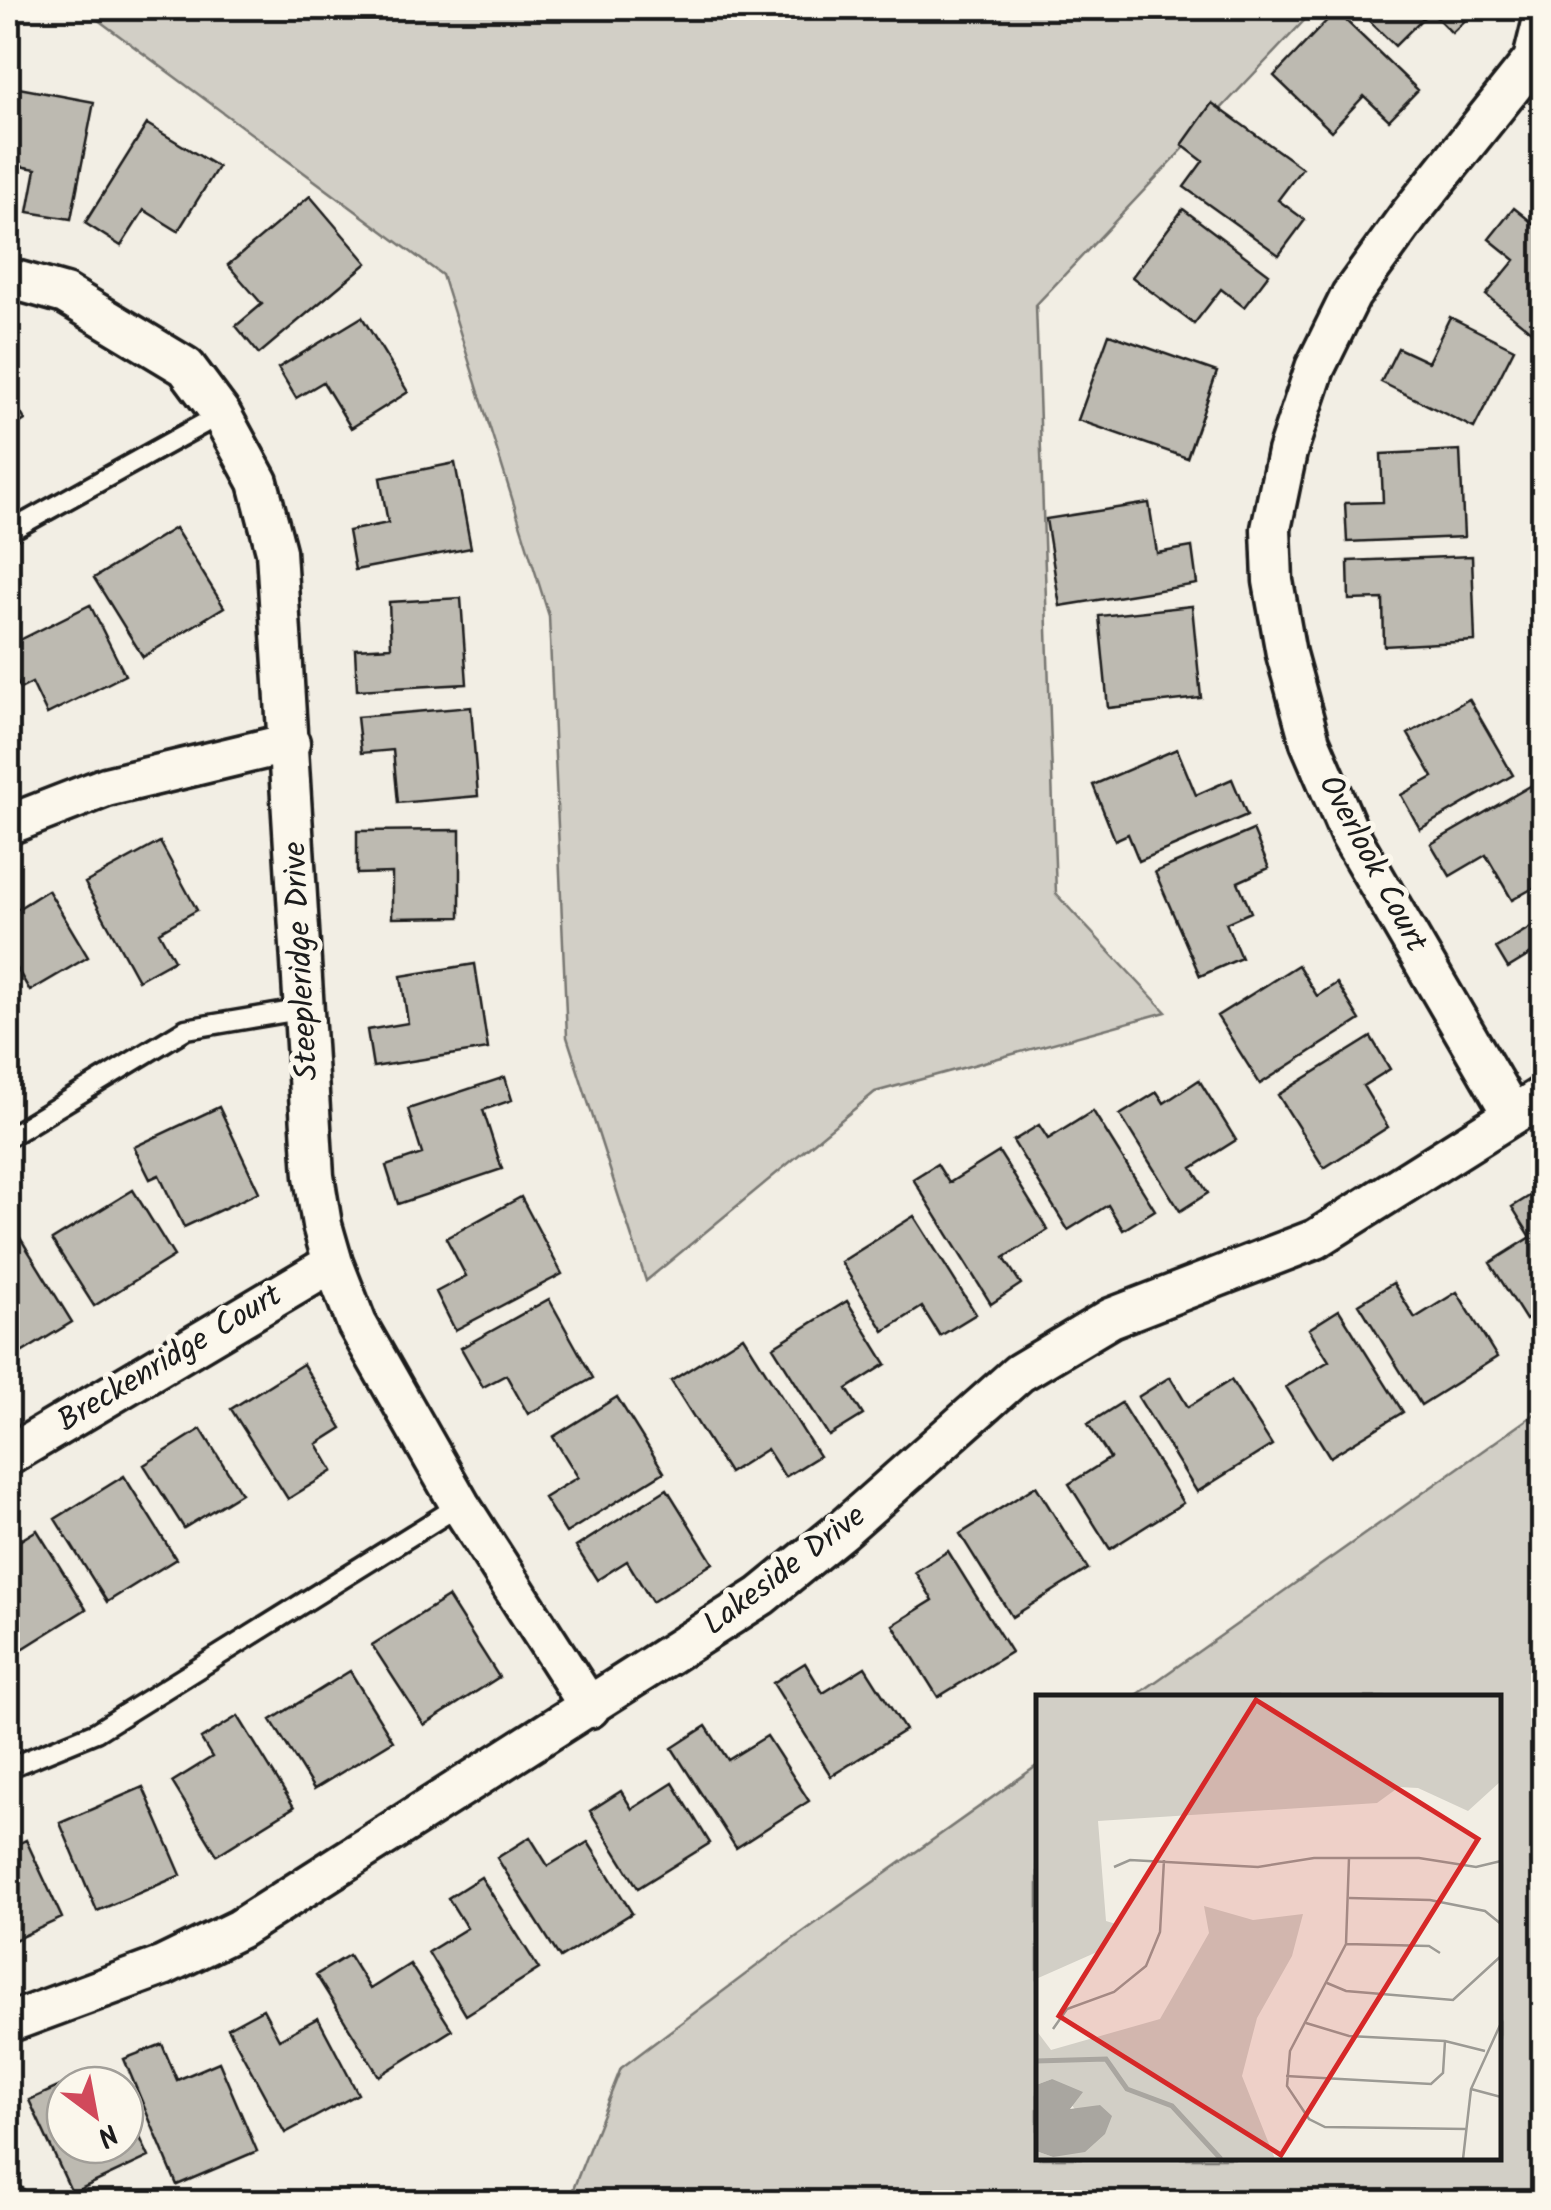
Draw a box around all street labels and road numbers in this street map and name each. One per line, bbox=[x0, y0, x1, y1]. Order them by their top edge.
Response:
street label: Overlook Court bbox=[1304, 766, 1441, 963]
street label: Steepleridge Drive bbox=[270, 840, 334, 1082]
street label: Breckenridge Court bbox=[48, 1271, 293, 1446]
street label: Lakeside Drive bbox=[693, 1493, 877, 1649]

